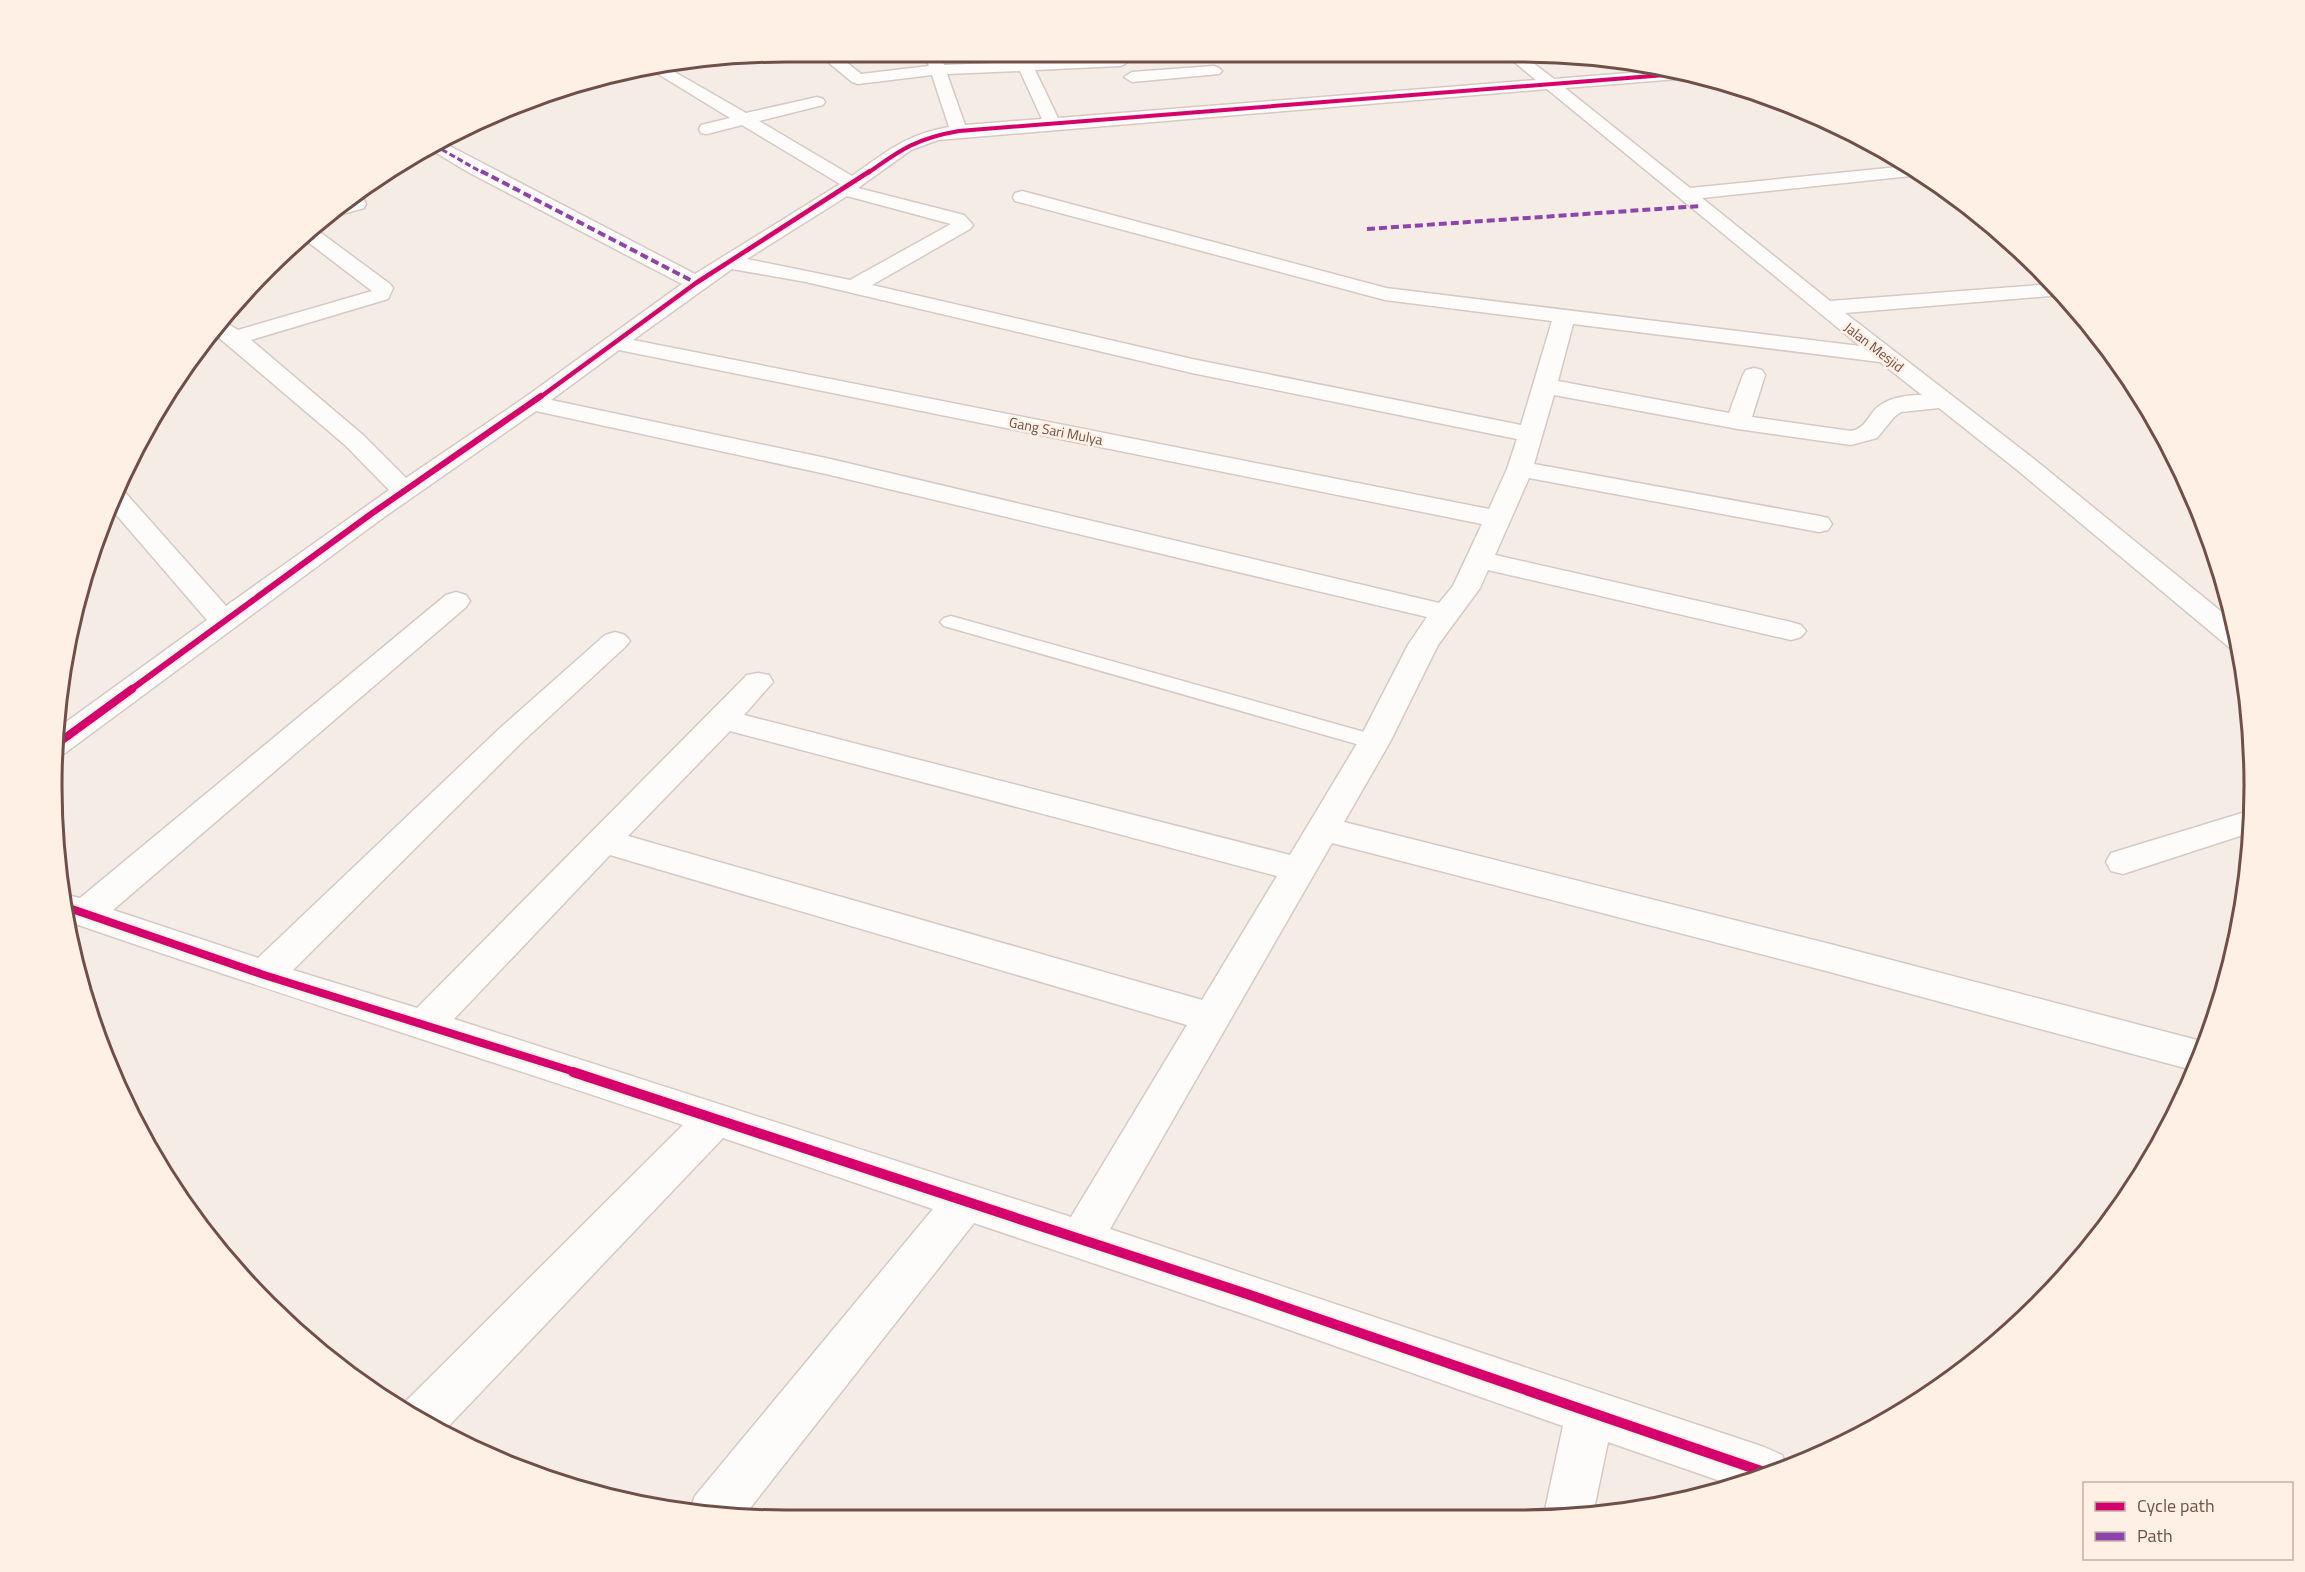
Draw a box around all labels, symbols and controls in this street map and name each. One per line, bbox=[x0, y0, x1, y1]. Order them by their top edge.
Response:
street label: Jalan Mesjid bbox=[1840, 317, 1909, 377]
street label: Gang Sari Mulya bbox=[1007, 411, 1105, 450]
legend bbox=[2083, 1482, 2293, 1560]
text: Cycle path bbox=[2137, 1492, 2215, 1519]
text: Path bbox=[2137, 1522, 2173, 1549]

